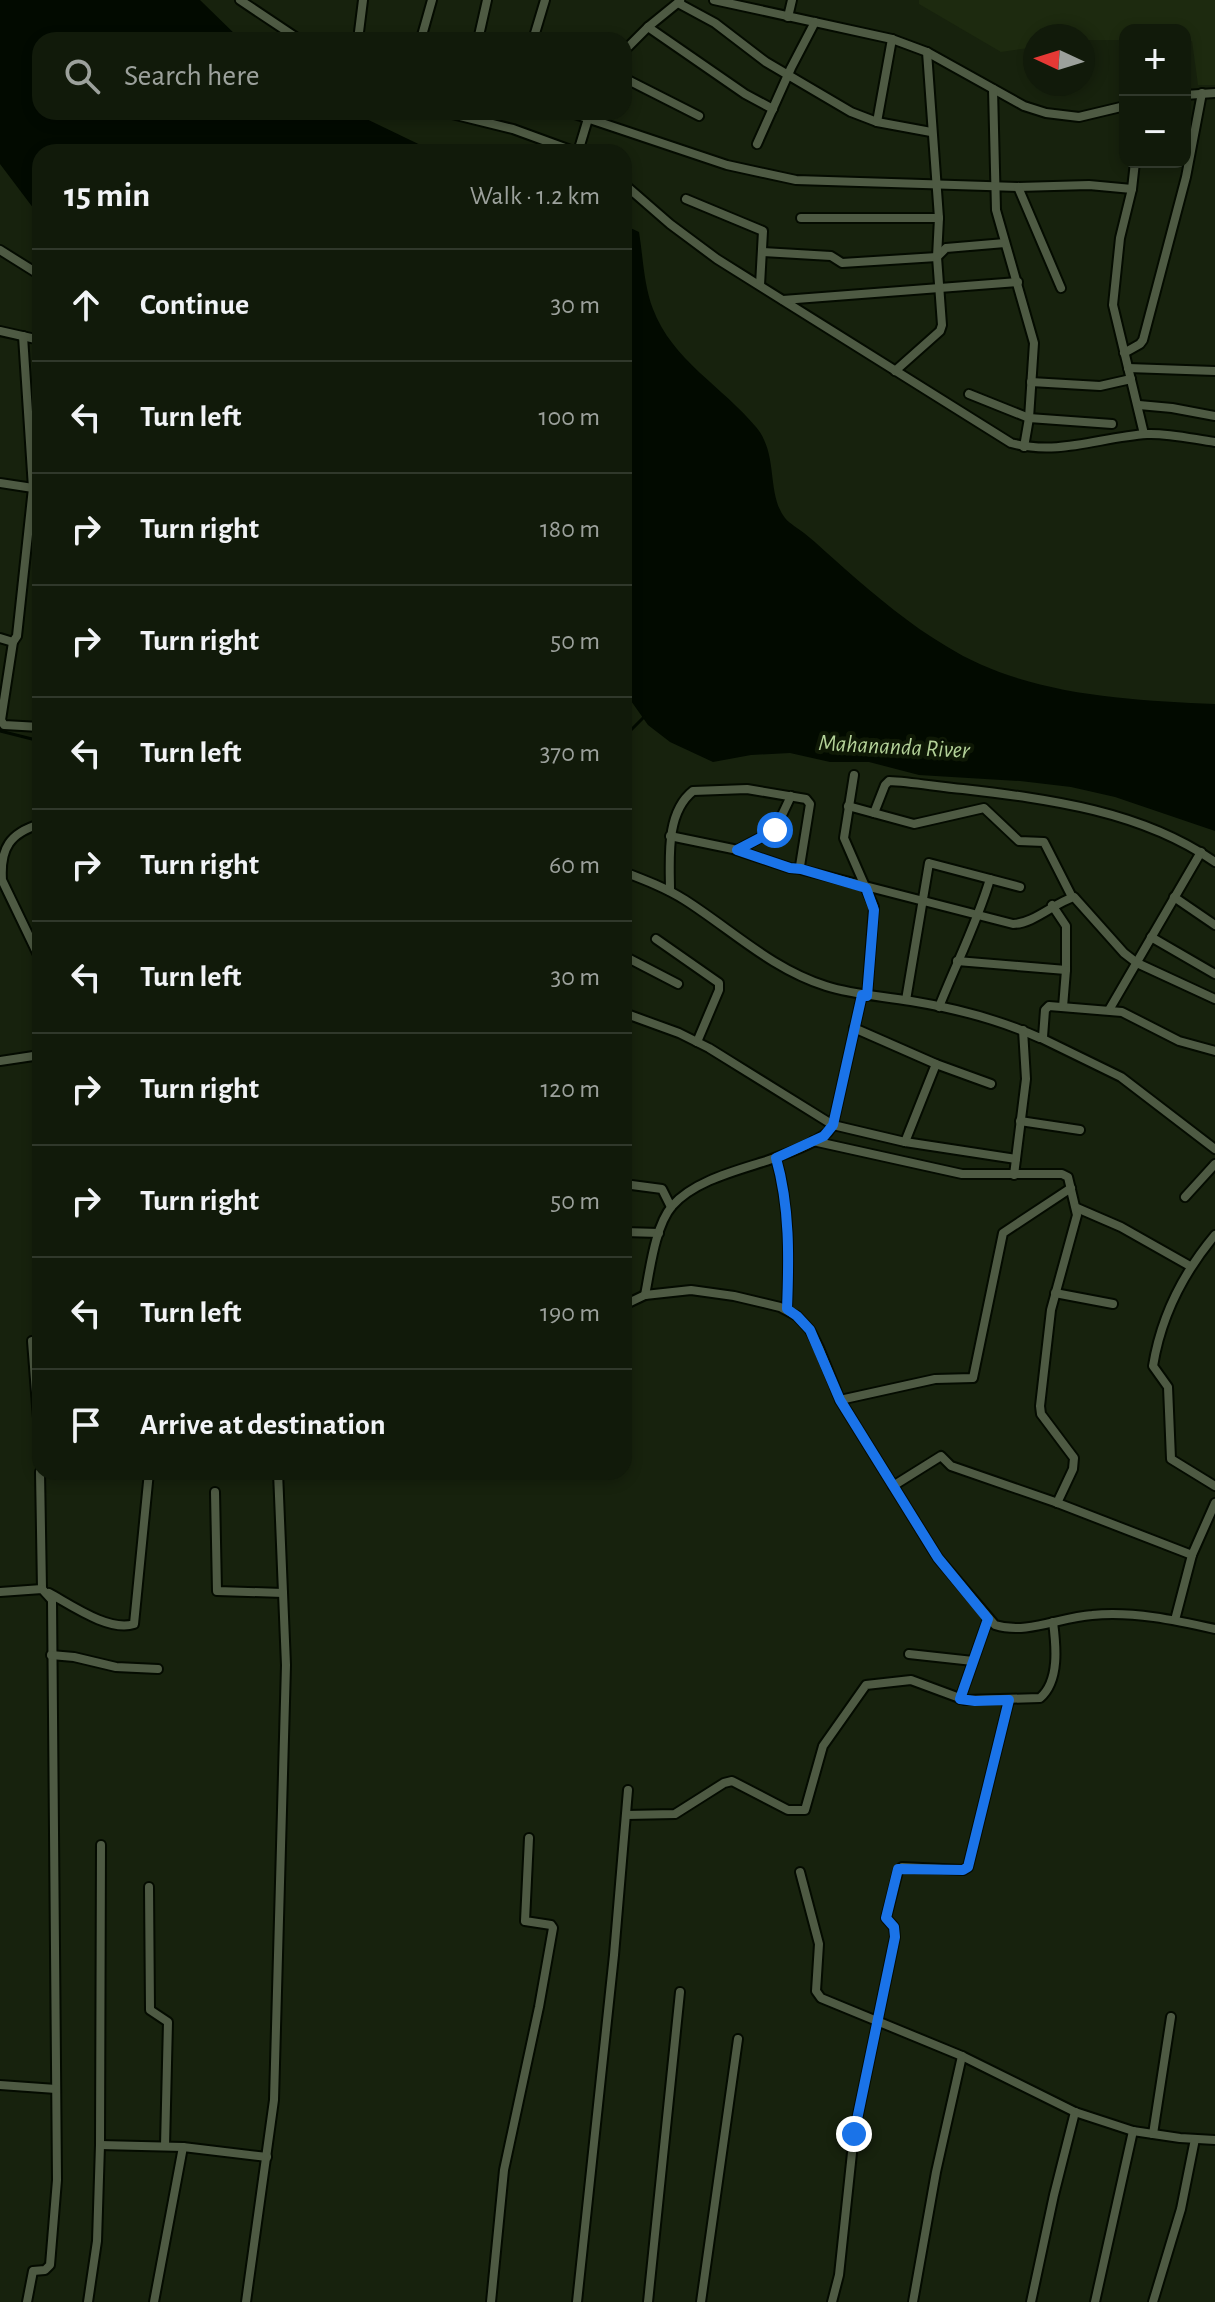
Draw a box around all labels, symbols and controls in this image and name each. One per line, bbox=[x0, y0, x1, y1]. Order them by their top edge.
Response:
north arrow bbox=[1023, 24, 1095, 96]
map controls bbox=[1119, 24, 1191, 168]
button: + bbox=[1119, 24, 1191, 96]
search box bbox=[32, 32, 632, 120]
icon: search bbox=[60, 54, 104, 98]
text: Search here bbox=[124, 61, 260, 91]
button: − bbox=[1119, 96, 1191, 168]
text: 15 min bbox=[64, 179, 150, 213]
text: Walk · 1.2 km bbox=[470, 183, 600, 209]
icon: ahead bbox=[64, 283, 108, 327]
text: Continue bbox=[140, 290, 249, 320]
text: 30 m bbox=[550, 292, 600, 318]
icon: left bbox=[64, 395, 108, 439]
text: Turn left bbox=[140, 402, 241, 432]
text: 100 m bbox=[539, 404, 600, 430]
icon: right bbox=[64, 507, 108, 551]
text: Turn right bbox=[140, 514, 259, 544]
text: 180 m bbox=[540, 516, 600, 542]
icon: right bbox=[64, 619, 108, 663]
text: Turn right bbox=[140, 626, 259, 656]
text: 50 m bbox=[550, 628, 600, 654]
icon: left bbox=[64, 731, 108, 775]
water label: Mahananda River bbox=[818, 731, 972, 763]
text: Turn left bbox=[140, 738, 241, 768]
text: 370 m bbox=[540, 740, 600, 766]
route start bbox=[757, 812, 793, 848]
icon: right bbox=[64, 843, 108, 887]
text: Turn right bbox=[140, 850, 259, 880]
text: 60 m bbox=[549, 852, 600, 878]
icon: left bbox=[64, 955, 108, 999]
text: Turn left bbox=[140, 962, 241, 992]
text: 30 m bbox=[550, 964, 600, 990]
icon: right bbox=[64, 1067, 108, 1111]
text: Turn right bbox=[140, 1074, 259, 1104]
text: 120 m bbox=[540, 1076, 600, 1102]
icon: right bbox=[64, 1179, 108, 1223]
text: Turn right bbox=[140, 1186, 259, 1216]
text: 50 m bbox=[550, 1188, 600, 1214]
icon: left bbox=[64, 1291, 108, 1335]
text: Turn left bbox=[140, 1298, 241, 1328]
text: 190 m bbox=[540, 1300, 600, 1326]
icon: arrive bbox=[64, 1403, 108, 1447]
text: Arrive at destination bbox=[140, 1410, 386, 1440]
route end bbox=[836, 2116, 872, 2152]

